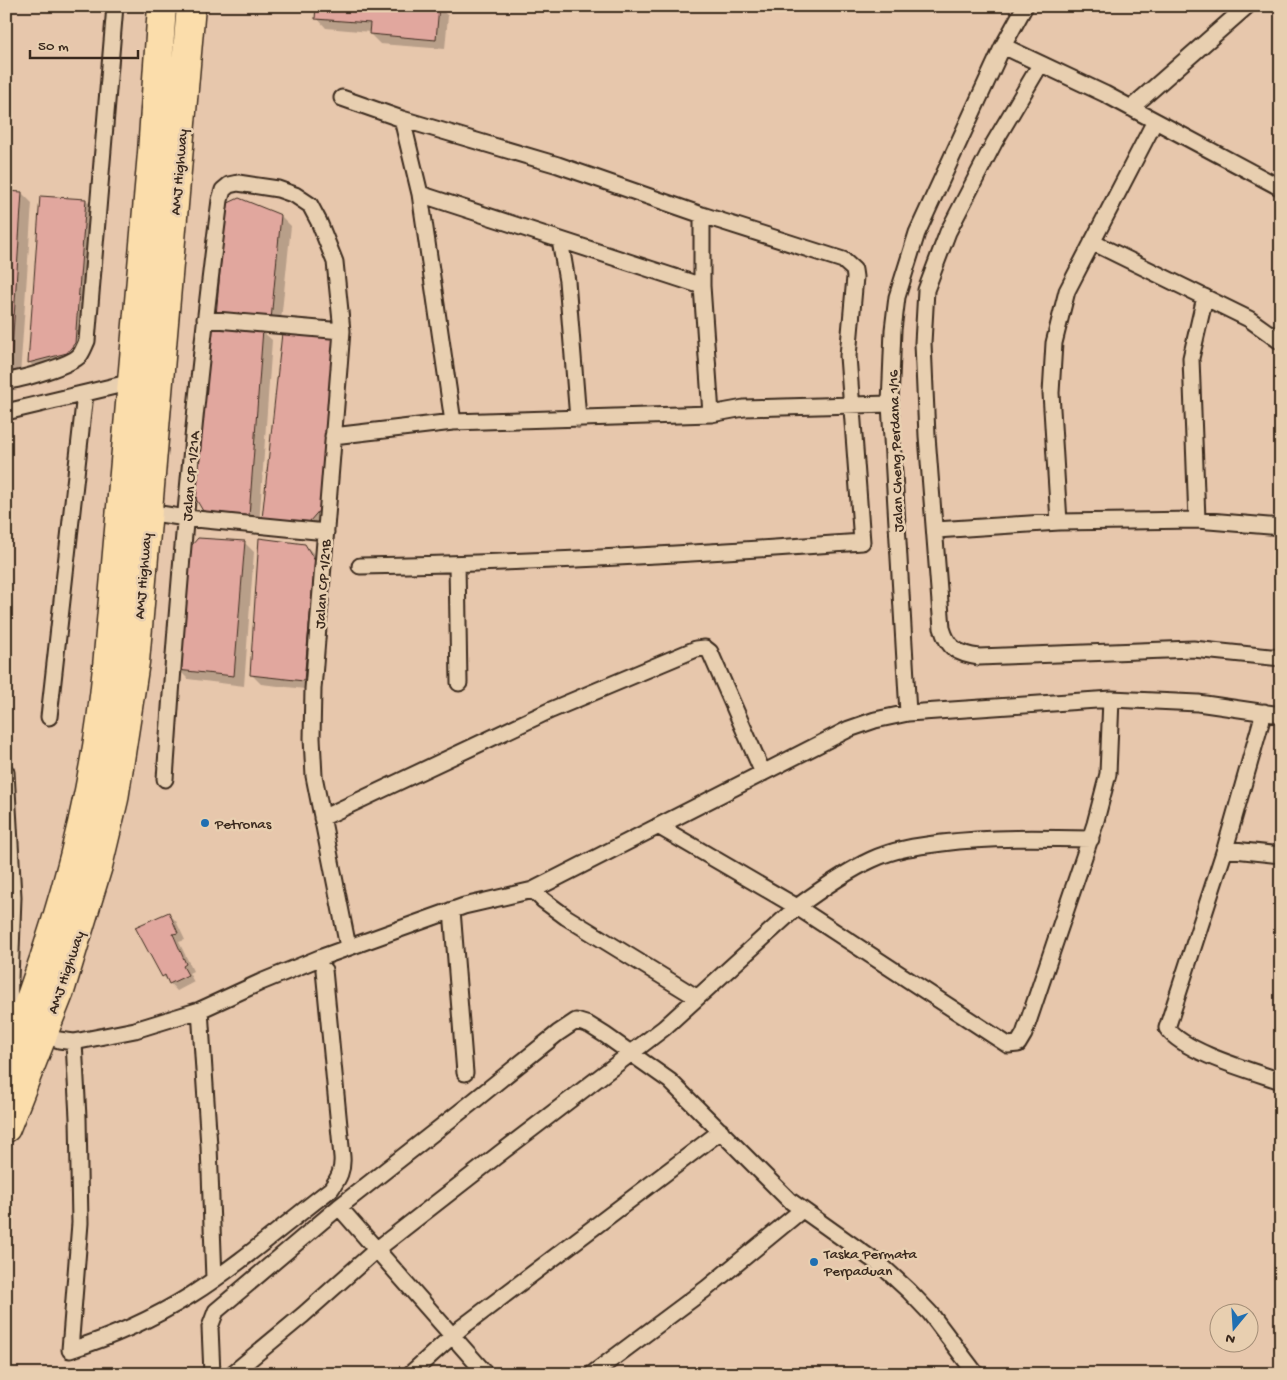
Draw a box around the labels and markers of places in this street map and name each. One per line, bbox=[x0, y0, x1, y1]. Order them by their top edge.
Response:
place label: Petronas bbox=[214, 816, 272, 834]
marker: Petronas bbox=[199, 817, 211, 829]
place label: Taska Permata Perpaduan bbox=[823, 1246, 918, 1281]
marker: Taska Permata Perpaduan bbox=[808, 1256, 820, 1268]

